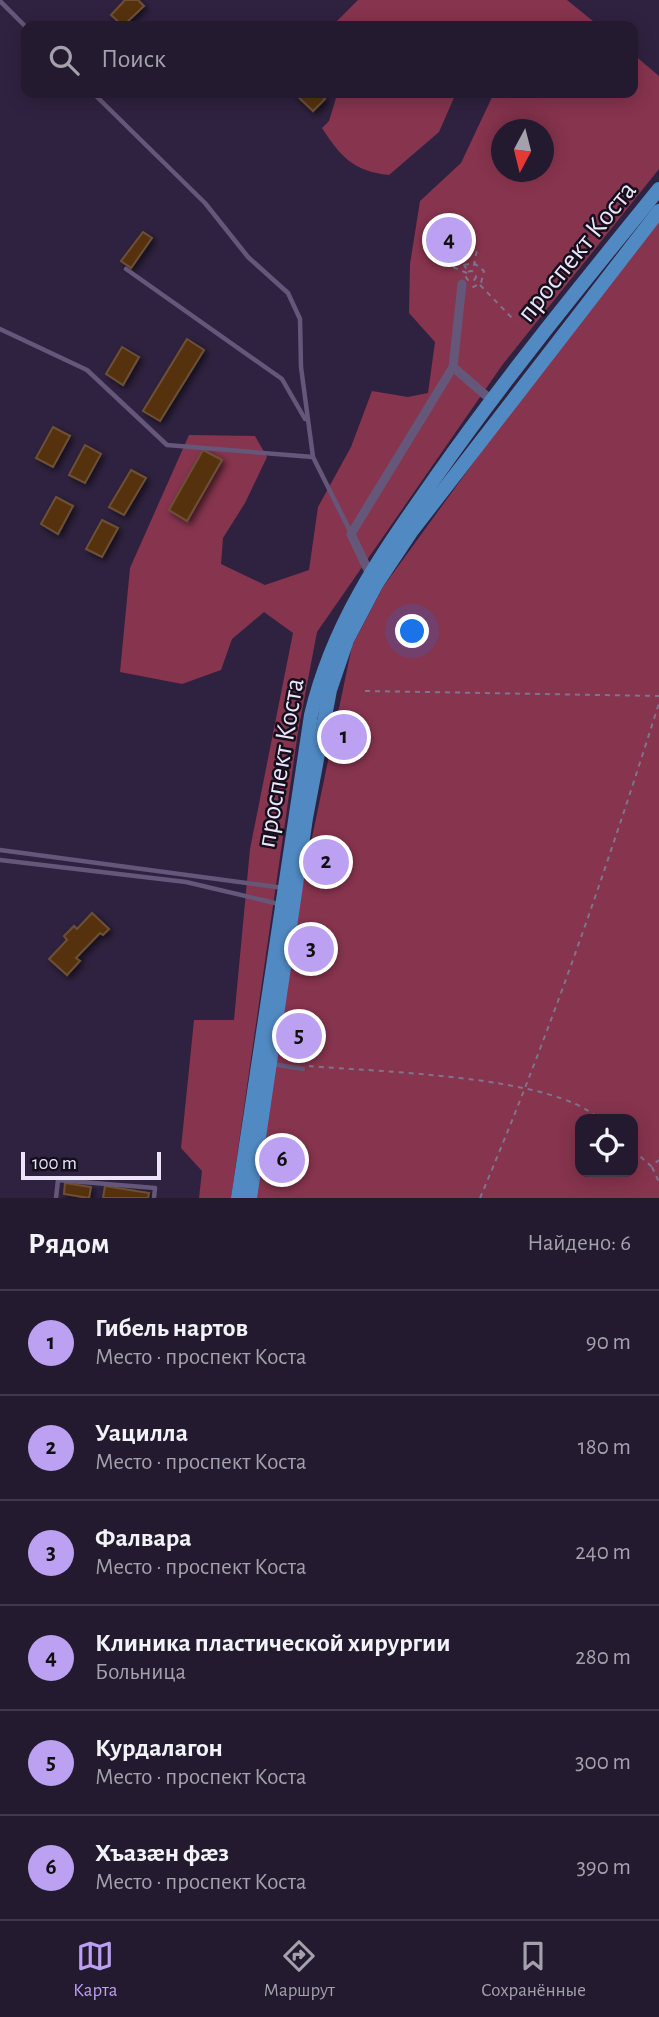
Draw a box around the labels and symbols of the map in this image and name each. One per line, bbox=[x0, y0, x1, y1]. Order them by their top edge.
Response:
north arrow bbox=[491, 119, 554, 182]
street label: проспект Коста bbox=[512, 176, 642, 328]
pin: 4 bbox=[426, 214, 472, 266]
your location bbox=[395, 614, 429, 648]
street label: проспект Коста bbox=[252, 676, 310, 850]
pin: 1 bbox=[321, 711, 367, 763]
pin: 2 bbox=[303, 836, 349, 888]
pin: 3 bbox=[288, 923, 334, 975]
pin: 5 bbox=[276, 1010, 322, 1062]
pin: 6 bbox=[259, 1134, 305, 1186]
scale bar bbox=[21, 1149, 161, 1181]

